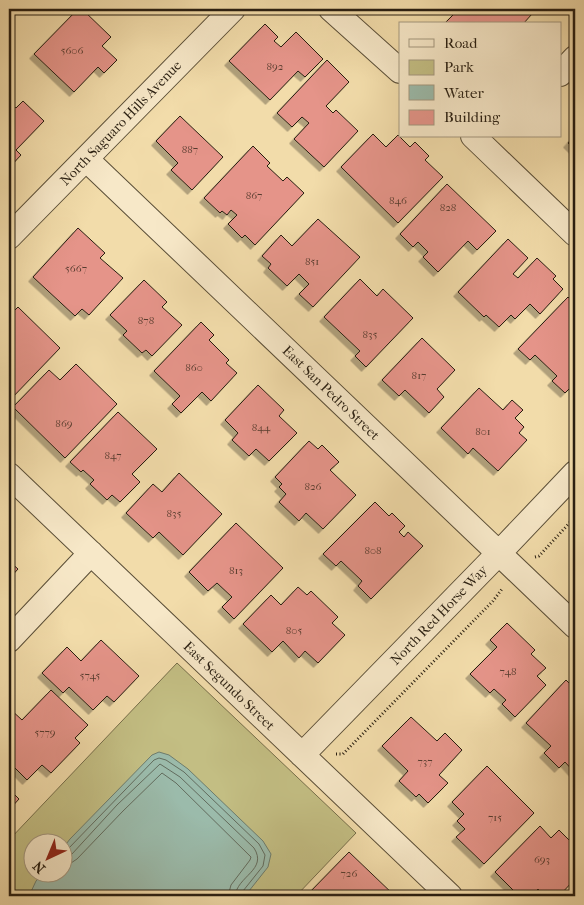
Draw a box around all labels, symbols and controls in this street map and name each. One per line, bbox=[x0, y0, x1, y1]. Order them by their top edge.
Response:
legend bbox=[399, 22, 562, 138]
text: Road bbox=[444, 34, 478, 52]
house number: 5606 bbox=[61, 44, 83, 57]
street label: North Saguaro Hills Avenue bbox=[57, 57, 185, 189]
text: Park bbox=[444, 58, 474, 76]
house number: 892 bbox=[267, 60, 284, 73]
text: Water bbox=[443, 84, 484, 102]
text: Building bbox=[444, 108, 501, 126]
house number: 887 bbox=[182, 143, 198, 156]
house number: 867 bbox=[246, 189, 262, 202]
house number: 846 bbox=[389, 194, 407, 207]
house number: 828 bbox=[440, 201, 456, 214]
house number: 851 bbox=[305, 255, 319, 268]
house number: 5667 bbox=[65, 262, 87, 275]
house number: 878 bbox=[138, 314, 154, 327]
house number: 835 bbox=[363, 328, 378, 341]
street label: East San Pedro Street bbox=[279, 342, 383, 444]
house number: 860 bbox=[185, 361, 203, 374]
house number: 817 bbox=[412, 369, 426, 382]
house number: 869 bbox=[55, 417, 73, 430]
house number: 844 bbox=[252, 421, 271, 434]
house number: 801 bbox=[475, 425, 491, 438]
house number: 847 bbox=[105, 449, 121, 462]
house number: 826 bbox=[304, 480, 322, 493]
house number: 835 bbox=[167, 507, 182, 520]
house number: 808 bbox=[364, 544, 382, 557]
street label: North Red Horse Way bbox=[387, 561, 491, 668]
house number: 813 bbox=[229, 564, 243, 577]
house number: 805 bbox=[286, 624, 302, 637]
street label: East Segundo Street bbox=[180, 638, 278, 734]
house number: 748 bbox=[499, 665, 517, 678]
house number: 5745 bbox=[80, 669, 101, 682]
house number: 5779 bbox=[34, 726, 56, 739]
house number: 737 bbox=[417, 755, 433, 768]
house number: 715 bbox=[488, 811, 502, 824]
north arrow bbox=[22, 832, 72, 882]
house number: 693 bbox=[534, 853, 550, 866]
text: N bbox=[29, 857, 49, 877]
house number: 726 bbox=[341, 867, 357, 880]

